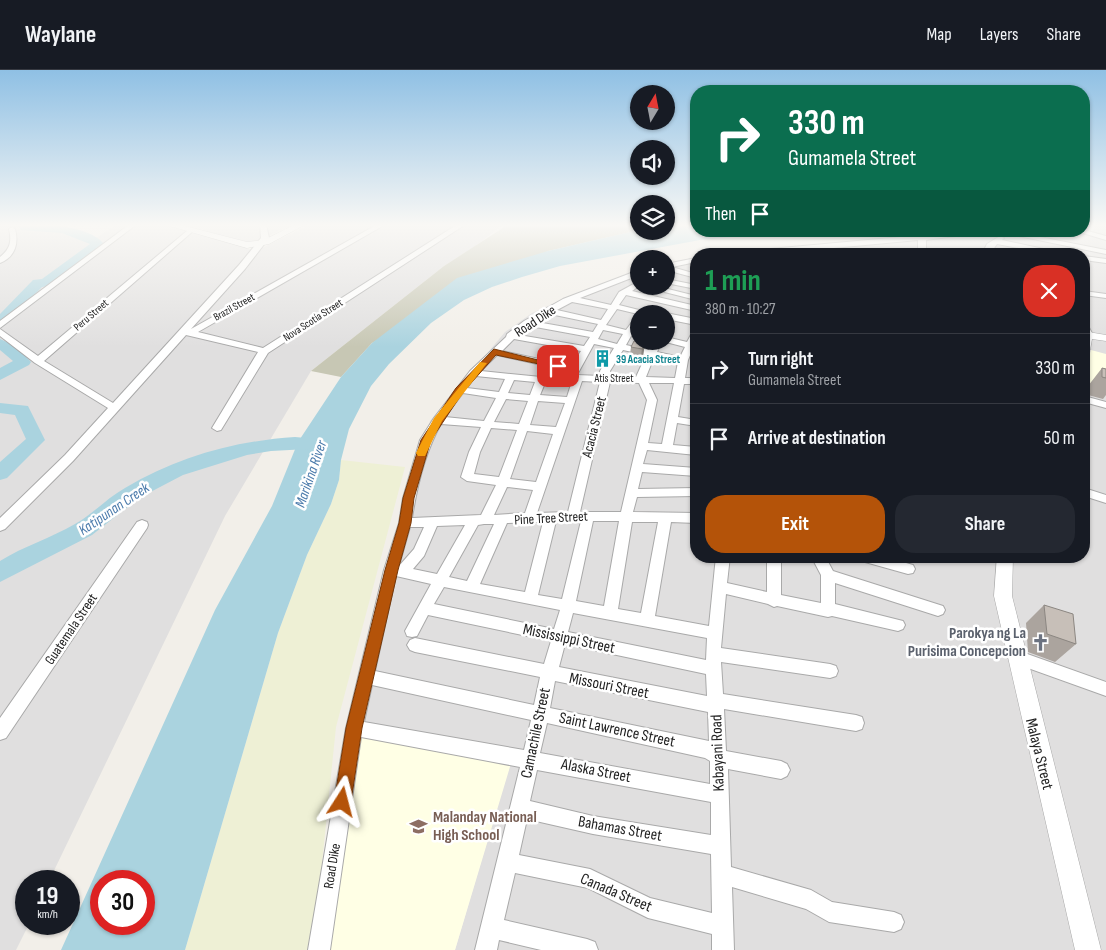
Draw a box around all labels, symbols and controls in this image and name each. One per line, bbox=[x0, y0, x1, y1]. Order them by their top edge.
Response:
text: Waylane bbox=[25, 20, 96, 49]
text: Map bbox=[927, 24, 952, 45]
text: Layers bbox=[980, 24, 1019, 45]
text: Share bbox=[1047, 24, 1081, 45]
north arrow bbox=[630, 85, 675, 130]
map controls bbox=[630, 85, 675, 350]
text: 330 m bbox=[788, 102, 865, 145]
icon: right bbox=[705, 105, 770, 170]
button: sound bbox=[630, 140, 675, 185]
text: Gumamela Street bbox=[788, 145, 916, 172]
button: layers bbox=[630, 195, 675, 240]
icon: arrive bbox=[746, 200, 774, 228]
text: Then bbox=[705, 203, 736, 226]
button: + bbox=[630, 250, 675, 295]
text: 1 min bbox=[705, 263, 761, 299]
button: close bbox=[1023, 265, 1075, 317]
street label: Brazil Street bbox=[211, 290, 257, 324]
street label: Peru Street bbox=[71, 296, 112, 334]
street label: Nova Scotia Street bbox=[281, 296, 346, 344]
text: 380 m · 10:27 bbox=[705, 300, 776, 319]
street label: Road Dike bbox=[511, 301, 559, 341]
button: − bbox=[630, 305, 675, 350]
pin bbox=[537, 345, 579, 387]
text: Turn right bbox=[748, 348, 813, 371]
building icon: 39 Acacia Street bbox=[592, 349, 612, 369]
icon: arrive bbox=[544, 352, 572, 380]
place label: 39 Acacia Street bbox=[616, 353, 681, 366]
icon: right bbox=[705, 355, 733, 383]
text: 330 m bbox=[1035, 357, 1075, 380]
text: Gumamela Street bbox=[748, 371, 841, 390]
street label: Atis Street bbox=[593, 372, 634, 385]
street label: Acacia Street bbox=[578, 395, 610, 460]
icon: arrive bbox=[705, 425, 733, 453]
text: Arrive at destination bbox=[748, 427, 886, 450]
text: 50 m bbox=[1044, 427, 1075, 450]
water label: Marikina River bbox=[291, 437, 332, 510]
water label: Katipunan Creek bbox=[75, 478, 153, 540]
button: Exit bbox=[705, 495, 885, 553]
button: Share bbox=[895, 495, 1075, 553]
street label: Pine Tree Street bbox=[514, 508, 588, 528]
street label: Guatemala Street bbox=[41, 590, 101, 668]
street label: Mississippi Street bbox=[521, 620, 617, 658]
place label: Parokya ng La Purisima Concepcion bbox=[908, 624, 1026, 661]
church icon: Parokya ng La Purisima Concepcion bbox=[1030, 632, 1050, 652]
street label: Missouri Street bbox=[567, 669, 651, 703]
street label: Camachile Street bbox=[517, 686, 555, 780]
street label: Saint Lawrence Street bbox=[557, 708, 677, 752]
street label: Kabayani Road bbox=[707, 714, 729, 792]
street label: Malaya Street bbox=[1021, 716, 1057, 792]
street label: Alaska Street bbox=[559, 755, 633, 787]
position arrow bbox=[315, 775, 367, 827]
place label: Malanday National High School bbox=[433, 808, 537, 845]
street label: Bahamas Street bbox=[577, 812, 664, 846]
school or university icon: Malanday National High School bbox=[409, 816, 429, 836]
street label: Road Dike bbox=[320, 842, 344, 890]
street label: Canada Street bbox=[577, 869, 655, 917]
speed limit sign: 30 bbox=[90, 870, 155, 935]
text: 19 bbox=[37, 881, 58, 912]
text: km/h bbox=[37, 907, 58, 922]

